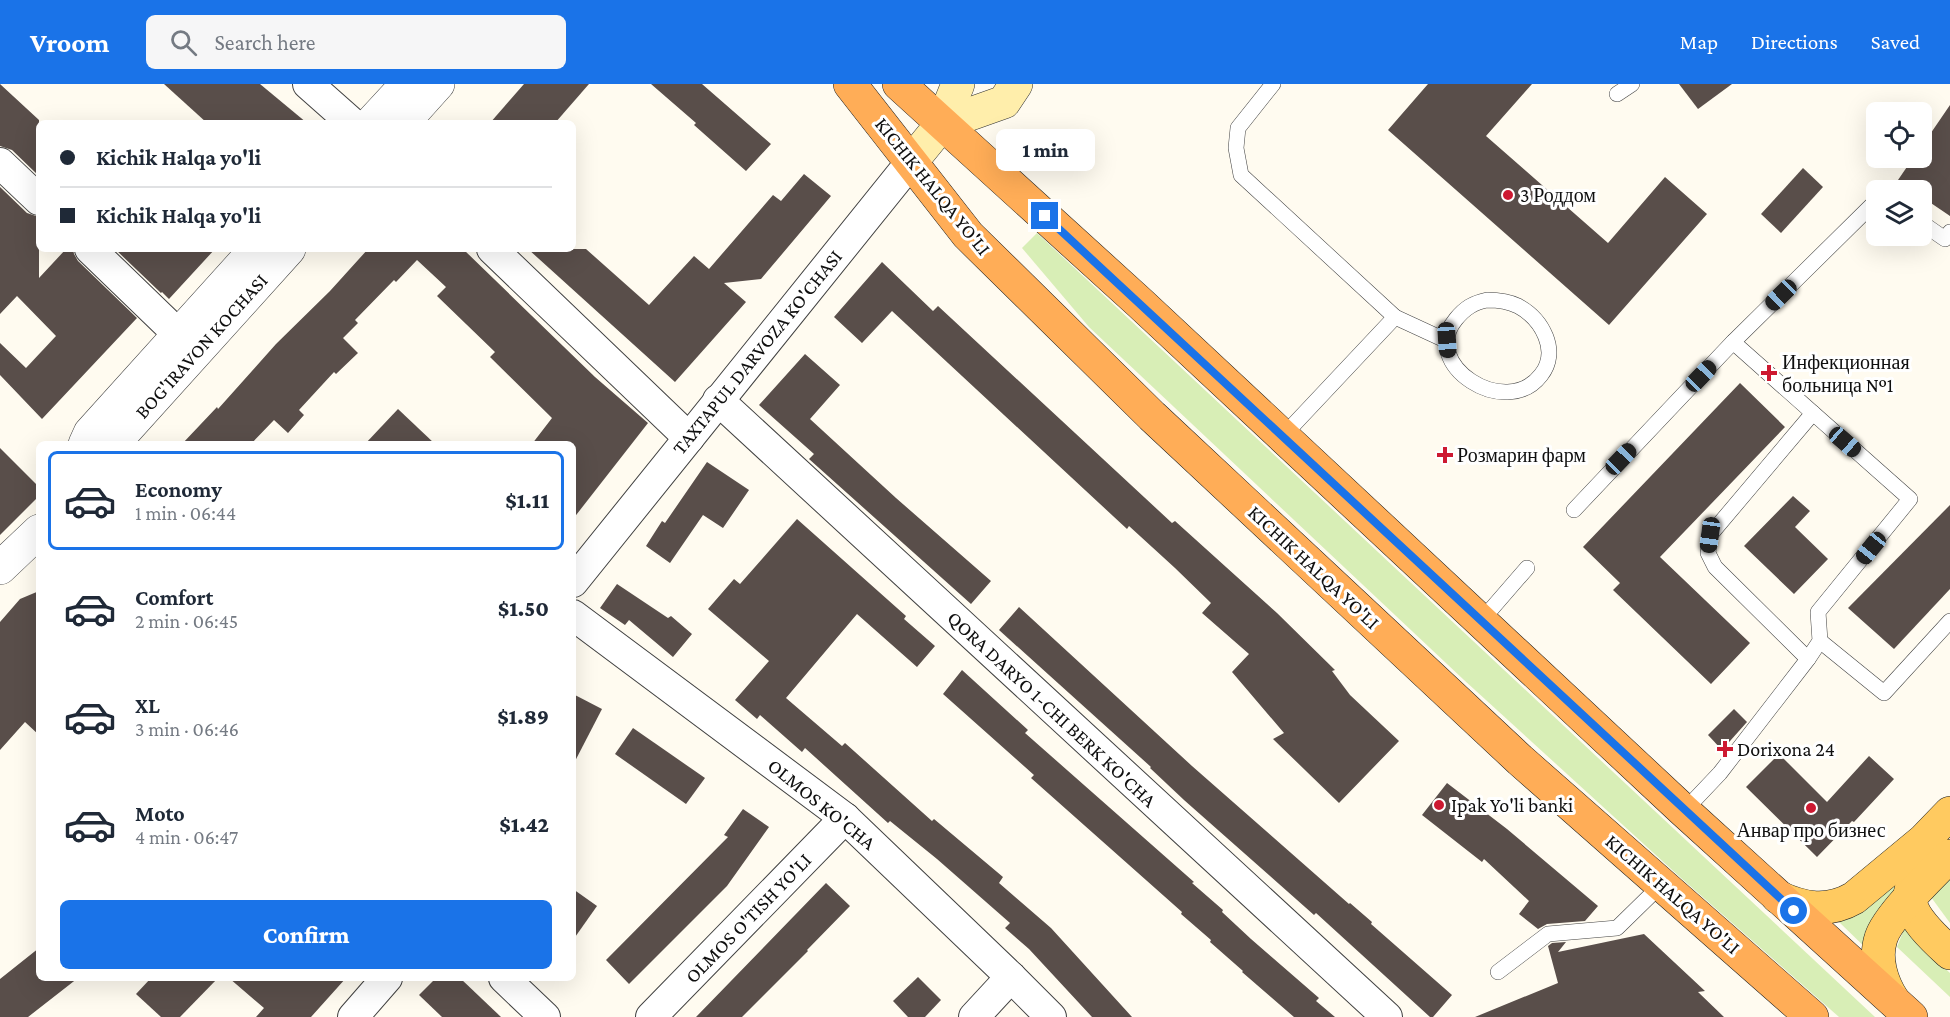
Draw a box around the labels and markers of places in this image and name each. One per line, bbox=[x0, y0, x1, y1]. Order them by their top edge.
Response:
place label: 3 Роддом bbox=[1520, 184, 1596, 207]
marker: 3 Роддом bbox=[1501, 188, 1515, 202]
place label: Инфекционная больница №1 bbox=[1782, 351, 1910, 397]
marker: Инфекционная больница №1 bbox=[1760, 364, 1778, 382]
place label: Розмарин фарм bbox=[1457, 444, 1586, 467]
marker: Розмарин фарм bbox=[1438, 448, 1452, 462]
place label: Dorixona 24 bbox=[1737, 738, 1835, 760]
marker: Dorixona 24 bbox=[1718, 742, 1732, 756]
place label: Ipak Yo'li banki bbox=[1451, 794, 1573, 817]
marker: Ipak Yo'li banki bbox=[1432, 798, 1446, 812]
marker: Анвар про бизнес bbox=[1804, 801, 1818, 815]
place label: Анвар про бизнес bbox=[1736, 819, 1886, 842]

